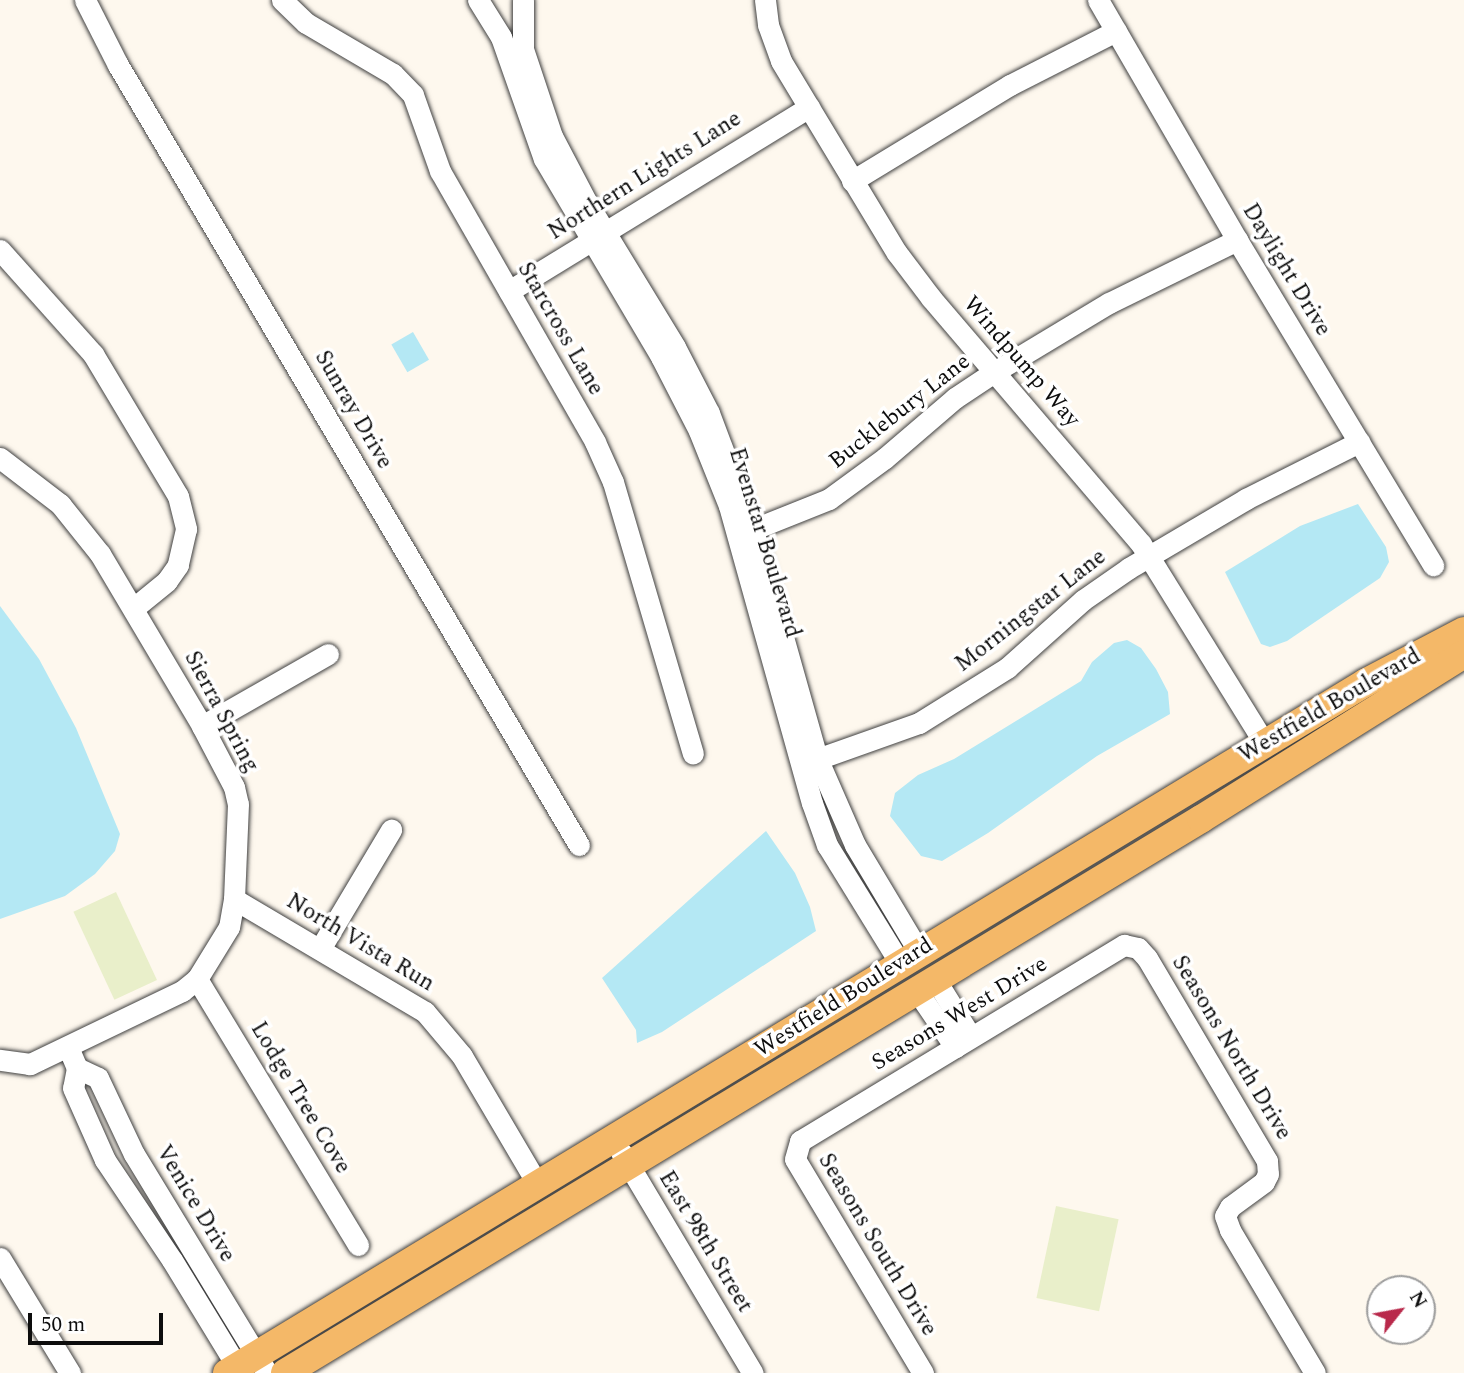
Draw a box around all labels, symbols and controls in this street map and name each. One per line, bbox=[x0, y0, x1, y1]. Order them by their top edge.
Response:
street label: Northern Lights Lane bbox=[543, 105, 747, 247]
street label: Daylight Drive bbox=[1236, 199, 1336, 341]
street label: Starcross Lane bbox=[511, 257, 609, 401]
street label: Windpump Way bbox=[957, 291, 1085, 433]
street label: Sunray Drive bbox=[308, 346, 398, 474]
street label: Bucklebury Lane bbox=[824, 348, 976, 476]
street label: Evenstar Boulevard bbox=[722, 445, 806, 641]
street label: Morningstar Lane bbox=[950, 543, 1112, 679]
street label: Westfield Boulevard bbox=[1234, 643, 1426, 769]
street label: Sierra Spring bbox=[177, 647, 265, 777]
street label: North Vista Run bbox=[281, 888, 439, 998]
street label: Westfield Boulevard bbox=[750, 932, 938, 1064]
street label: Seasons West Drive bbox=[867, 951, 1053, 1077]
street label: Seasons North Drive bbox=[1165, 951, 1297, 1145]
street label: Lodge Tree Cove bbox=[244, 1017, 356, 1179]
street label: Venice Drive bbox=[149, 1140, 241, 1268]
street label: Seasons South Drive bbox=[812, 1149, 942, 1341]
street label: East 98th Street bbox=[652, 1166, 758, 1318]
north arrow bbox=[1366, 1275, 1436, 1345]
text: N bbox=[1401, 1286, 1434, 1314]
scale bar bbox=[32, 1300, 166, 1344]
text: 50 m bbox=[41, 1309, 85, 1341]

